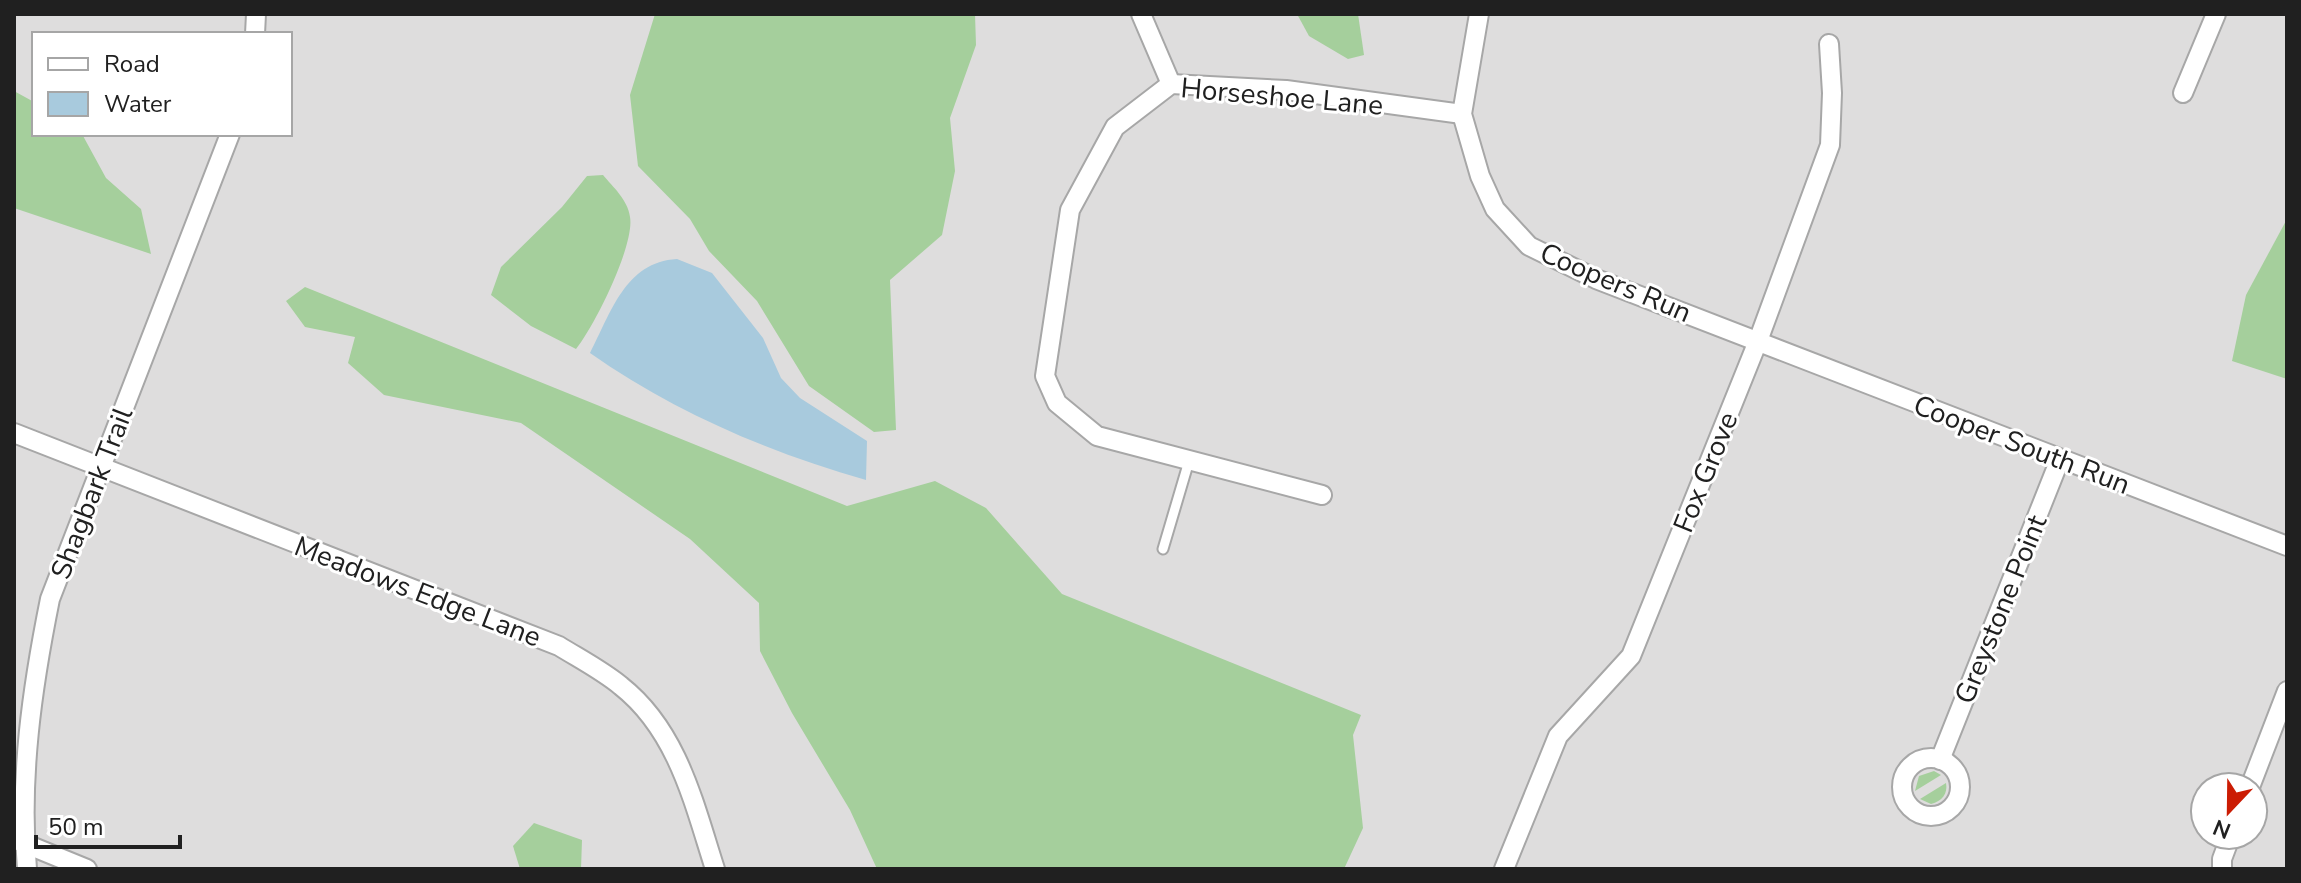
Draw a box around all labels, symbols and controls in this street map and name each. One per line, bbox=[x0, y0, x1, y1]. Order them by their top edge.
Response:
legend bbox=[32, 32, 292, 136]
text: Road bbox=[104, 48, 160, 80]
street label: Horseshoe Lane bbox=[1179, 69, 1385, 125]
text: Water bbox=[104, 88, 172, 120]
street label: Coopers Run bbox=[1534, 234, 1697, 332]
street label: Cooper South Run bbox=[1908, 386, 2135, 504]
street label: Shagbark Trail bbox=[42, 401, 142, 585]
street label: Fox Grove bbox=[1665, 407, 1747, 538]
street label: Greystone Point bbox=[1946, 509, 2056, 709]
street label: Meadows Edge Lane bbox=[289, 527, 546, 656]
north arrow bbox=[2189, 771, 2269, 851]
scale bar bbox=[36, 799, 180, 849]
text: 50 m bbox=[48, 811, 104, 843]
text: N bbox=[2209, 812, 2235, 846]

